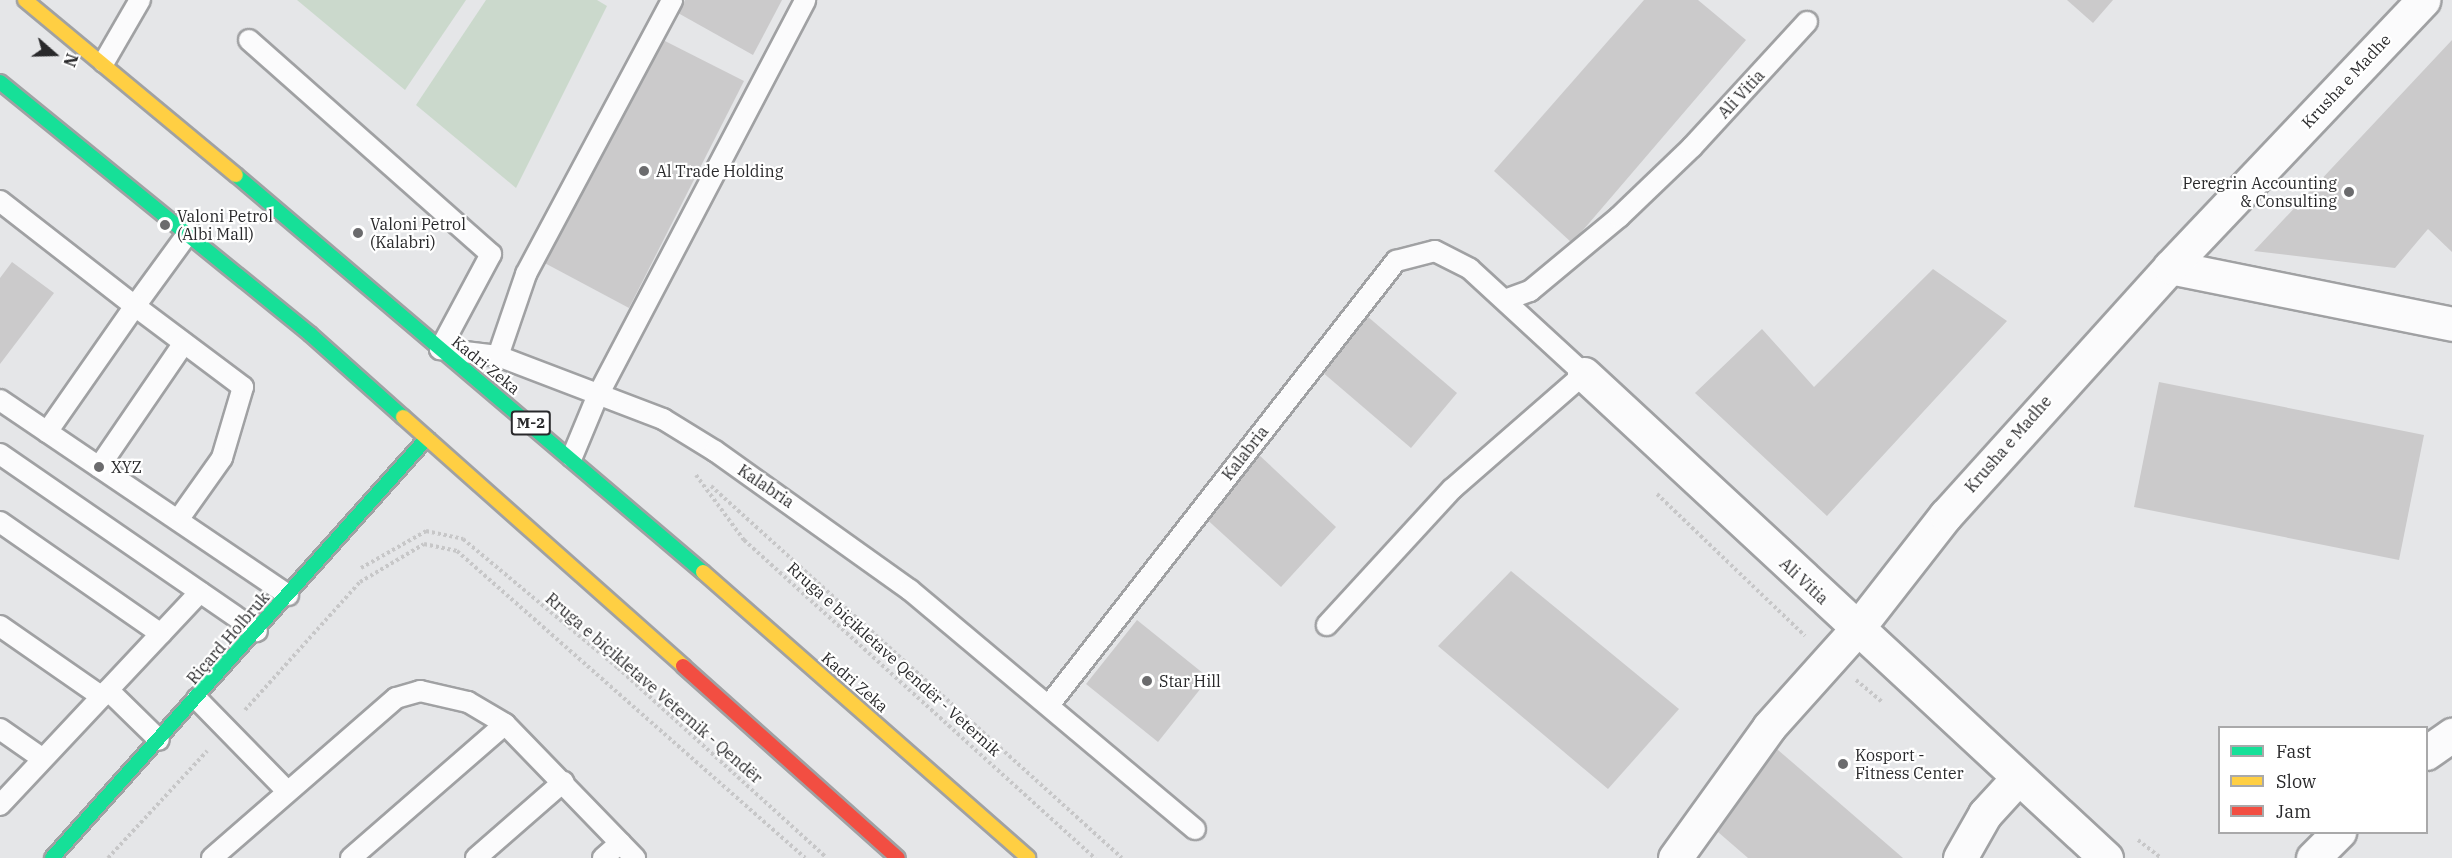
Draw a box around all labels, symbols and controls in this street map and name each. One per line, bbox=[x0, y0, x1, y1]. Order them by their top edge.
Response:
north arrow bbox=[24, 24, 84, 84]
street label: Krusha e Madhe bbox=[2297, 30, 2395, 132]
text: N bbox=[59, 51, 82, 70]
street label: Ali Vitia bbox=[1714, 66, 1768, 122]
place label: Al Trade Holding bbox=[656, 161, 783, 181]
marker: Al Trade Holding bbox=[637, 164, 651, 178]
place label: Peregrin Accounting & Consulting bbox=[2182, 173, 2337, 211]
marker: Peregrin Accounting & Consulting bbox=[2342, 185, 2356, 199]
place label: Valoni Petrol (Albi Mall) bbox=[177, 206, 273, 244]
place label: Valoni Petrol (Kalabri) bbox=[370, 214, 466, 252]
marker: Valoni Petrol (Albi Mall) bbox=[158, 218, 172, 232]
marker: Valoni Petrol (Kalabri) bbox=[351, 226, 365, 240]
street label: Kadri Zeka bbox=[448, 332, 524, 398]
street label: Krusha e Madhe bbox=[1961, 392, 2055, 496]
road number: M-2 bbox=[510, 411, 552, 435]
street label: Kalabria bbox=[1218, 422, 1272, 484]
place label: XYZ bbox=[111, 457, 142, 477]
marker: XYZ bbox=[92, 460, 106, 474]
street label: Kalabria bbox=[734, 460, 798, 512]
street label: Ali Vitia bbox=[1776, 554, 1832, 608]
street label: Rruga e biçikletave Qendër - Veternik bbox=[783, 558, 1005, 760]
street label: Riçard Holbruk bbox=[183, 588, 273, 688]
street label: Rruga e biçikletave Veternik - Qendër bbox=[542, 589, 766, 787]
street label: Kadri Zeka bbox=[818, 648, 892, 716]
place label: Star Hill bbox=[1159, 671, 1221, 691]
marker: Star Hill bbox=[1140, 674, 1154, 688]
legend bbox=[2218, 726, 2428, 834]
text: Fast bbox=[2276, 740, 2311, 763]
place label: Kosport - Fitness Center bbox=[1855, 745, 1964, 783]
marker: Kosport - Fitness Center bbox=[1836, 757, 1850, 771]
text: Slow bbox=[2276, 770, 2316, 793]
text: Jam bbox=[2276, 800, 2311, 823]

